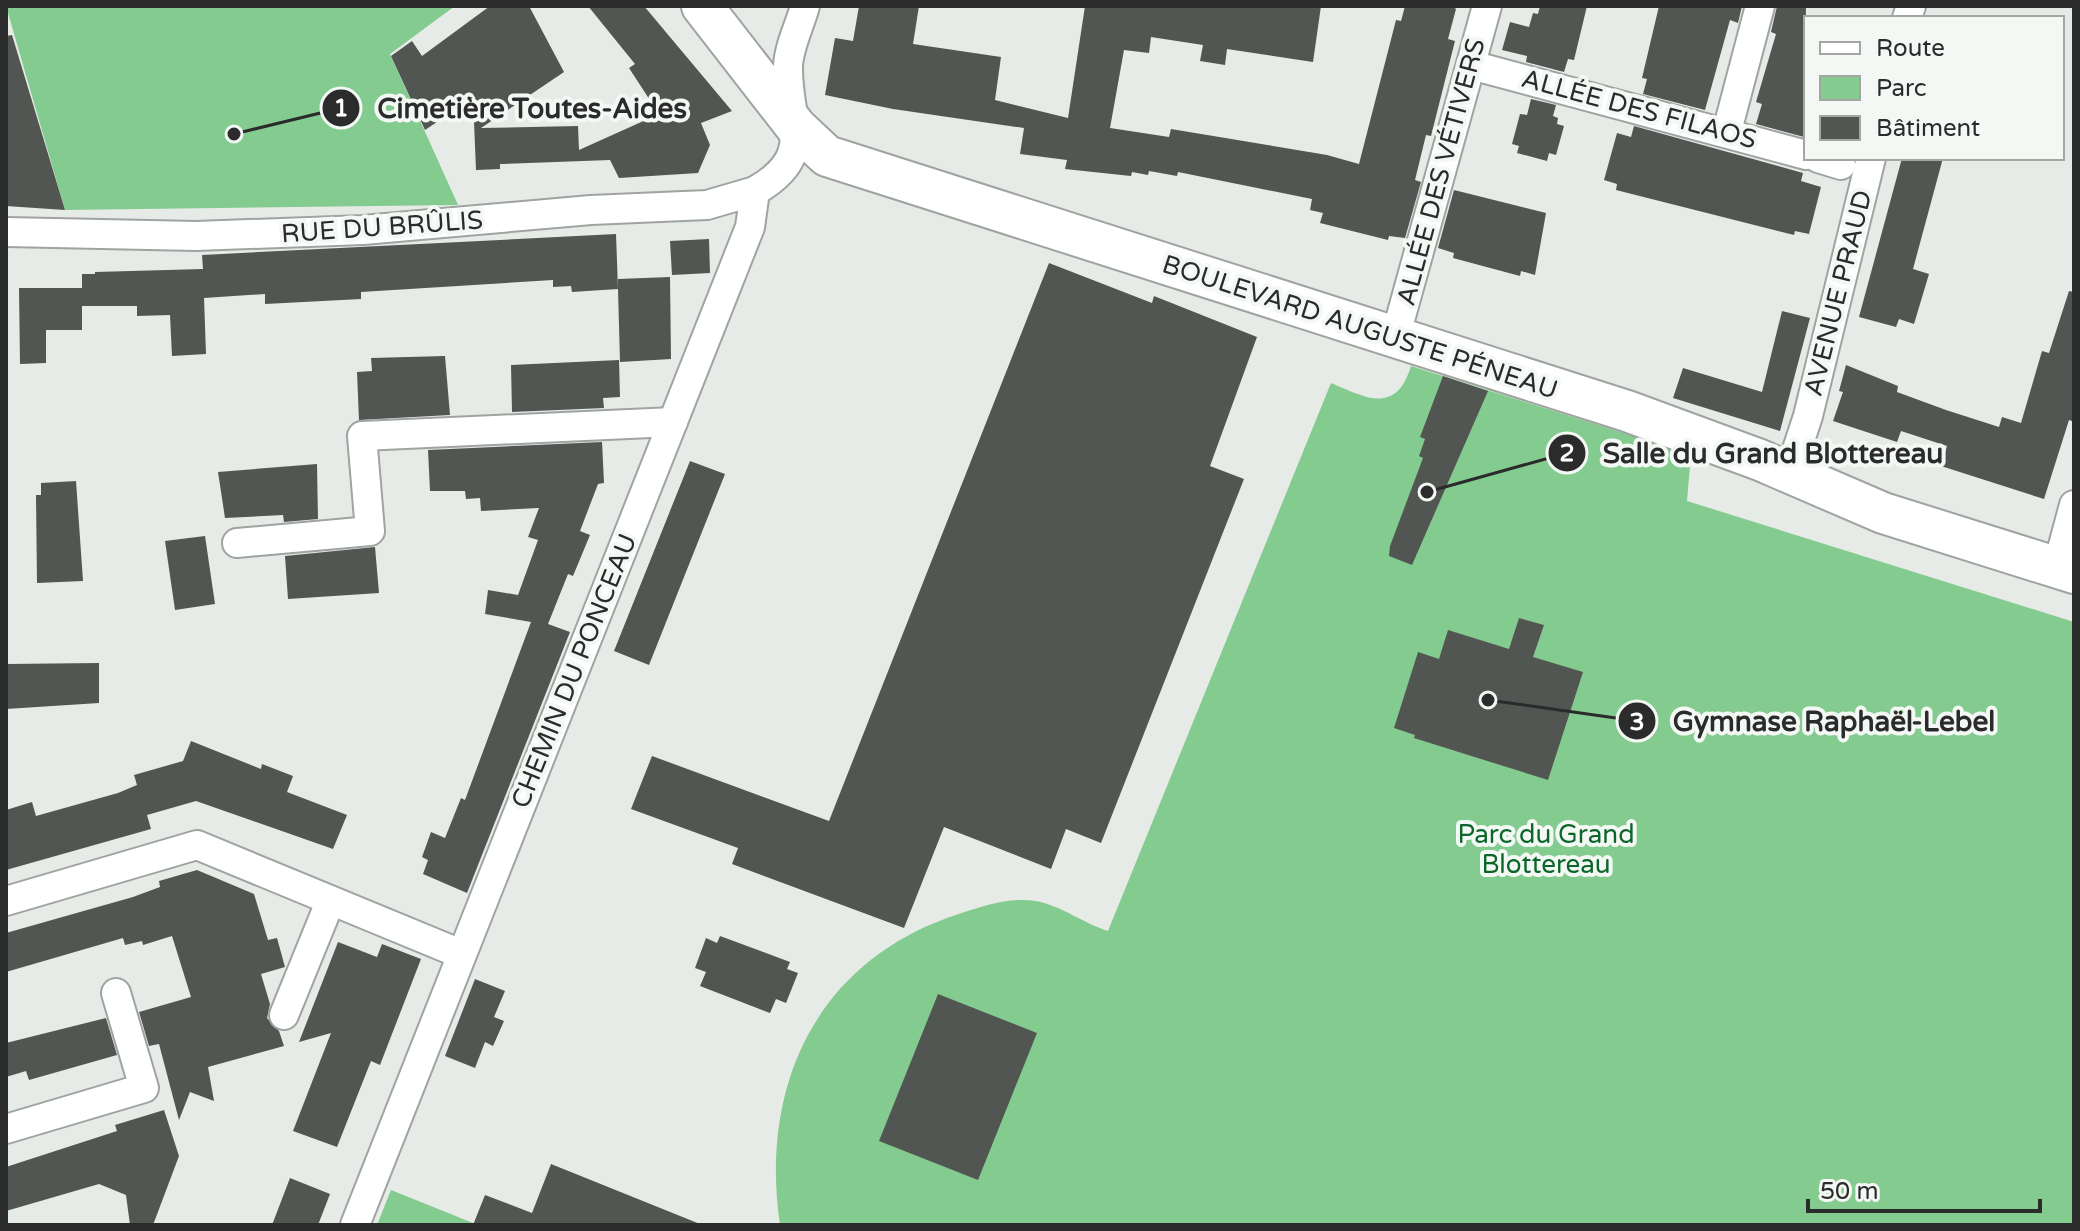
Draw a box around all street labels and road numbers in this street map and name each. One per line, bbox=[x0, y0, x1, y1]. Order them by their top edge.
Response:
street label: ALLÉE DES VÉTIVERS bbox=[1390, 35, 1492, 309]
street label: ALLÉE DES FILAOS bbox=[1518, 63, 1760, 155]
street label: AVENUE PRAUD bbox=[1797, 187, 1879, 399]
street label: RUE DU BRÛLIS bbox=[280, 204, 484, 250]
street label: BOULEVARD AUGUSTE PÉNEAU bbox=[1158, 248, 1562, 406]
street label: CHEMIN DU PONCEAU bbox=[505, 529, 643, 813]

